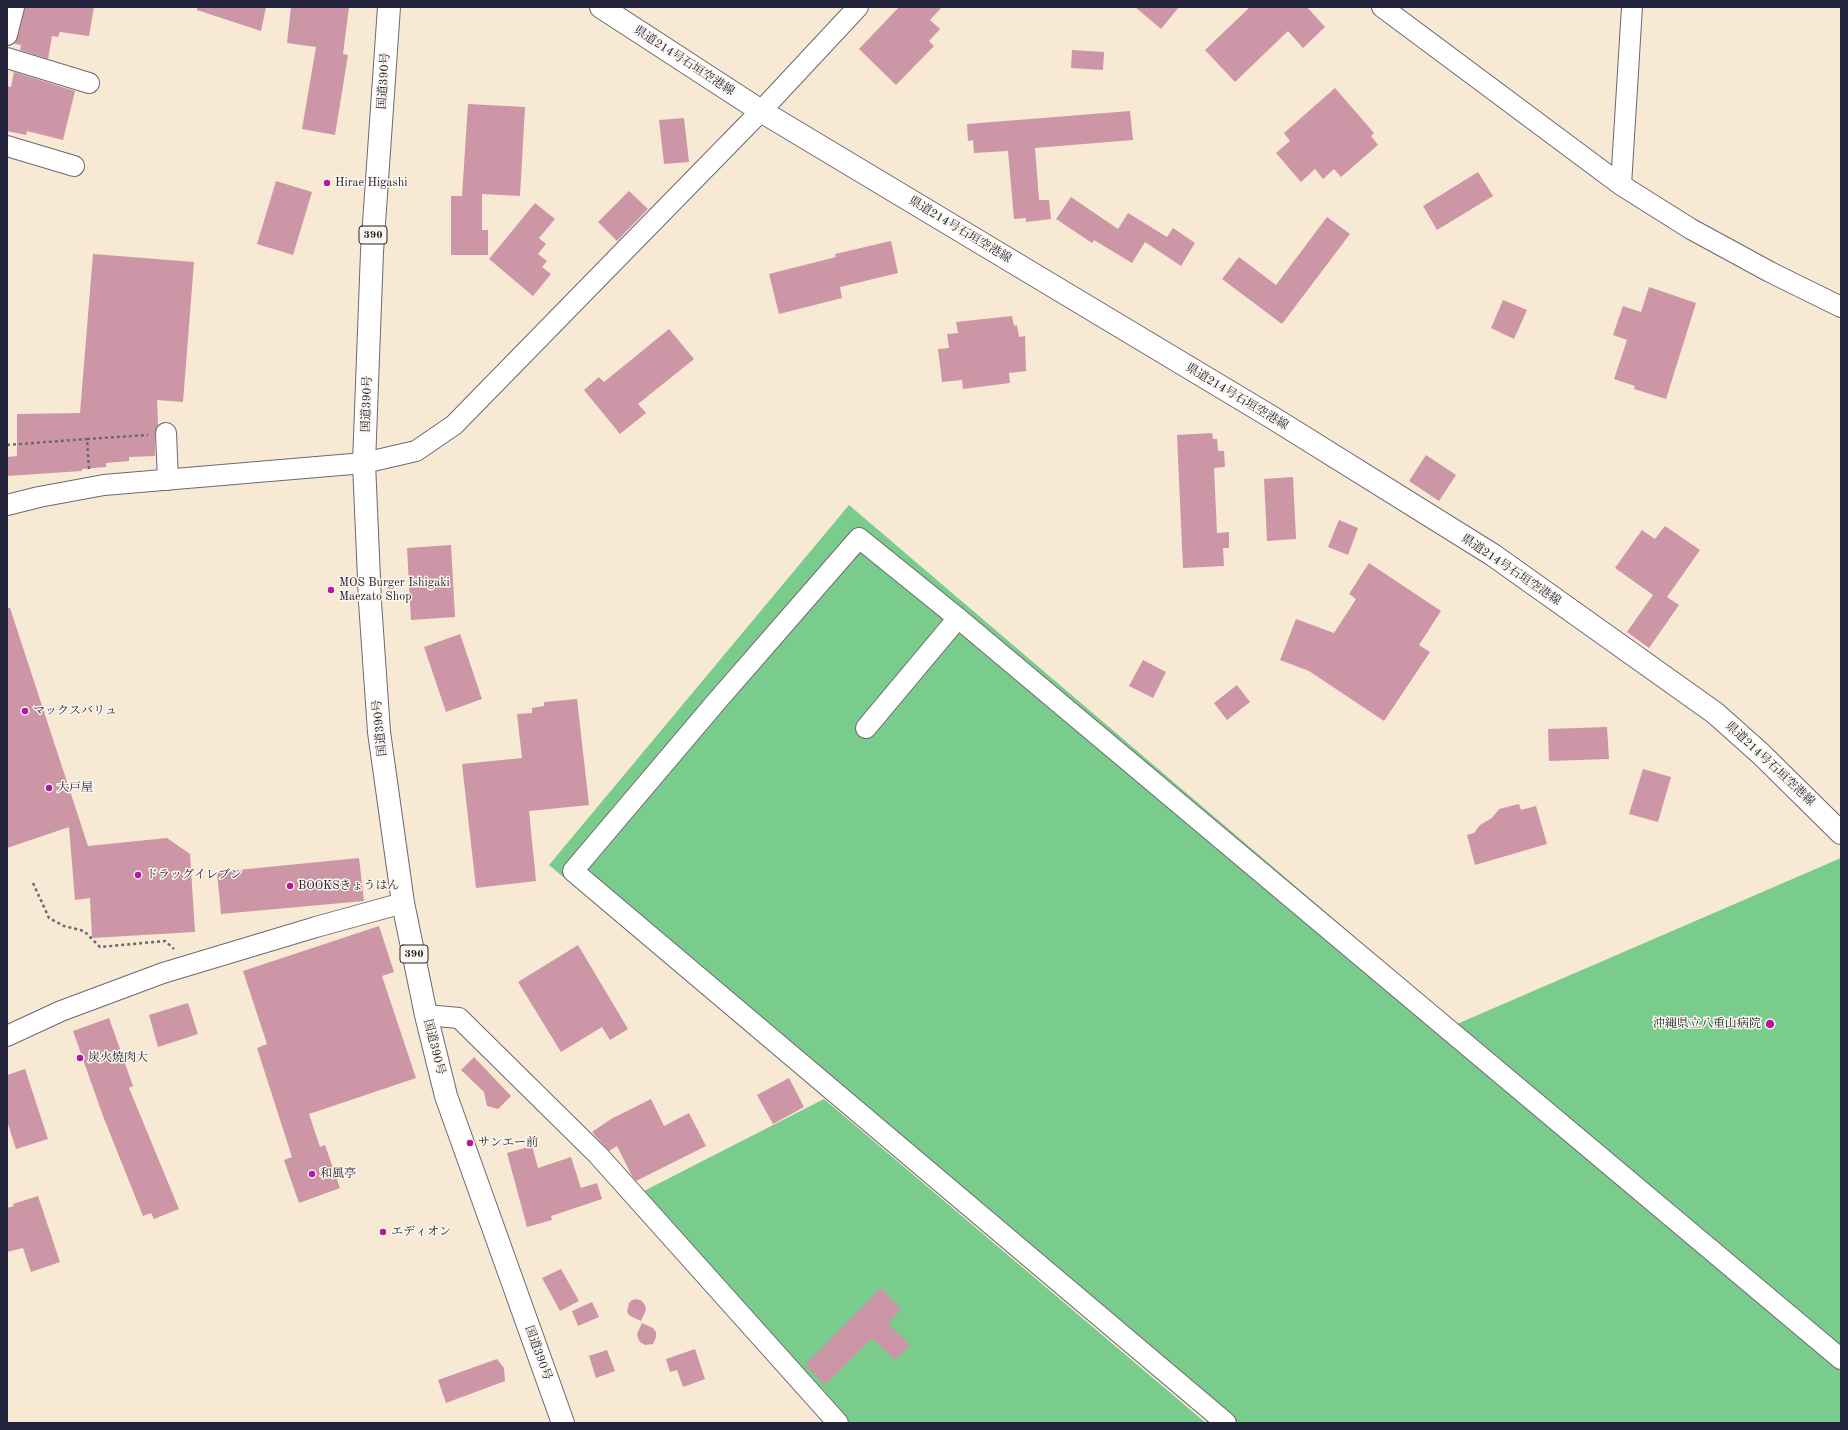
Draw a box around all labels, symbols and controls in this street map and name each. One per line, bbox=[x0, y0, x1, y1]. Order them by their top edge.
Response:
street label: 県道214号石垣空港線 bbox=[631, 23, 737, 99]
street label: 国道390号 bbox=[375, 52, 393, 110]
place label: Hirae Higashi bbox=[335, 176, 408, 190]
marker: Hirae Higashi bbox=[322, 178, 332, 188]
street label: 県道214号石垣空港線 bbox=[906, 194, 1014, 266]
road number: 390 bbox=[359, 226, 387, 244]
street label: 県道214号石垣空港線 bbox=[1183, 361, 1291, 433]
street label: 国道390号 bbox=[359, 375, 375, 433]
street label: 県道214号石垣空港線 bbox=[1459, 531, 1563, 609]
place label: MOS Burger Ishigaki Maezato Shop bbox=[339, 576, 450, 604]
marker: MOS Burger Ishigaki Maezato Shop bbox=[326, 585, 336, 595]
street label: 国道390号 bbox=[370, 699, 390, 757]
place label: マックスバリュ bbox=[33, 704, 117, 718]
marker: マックスバリュ bbox=[20, 706, 30, 716]
street label: 県道214号石垣空港線 bbox=[1722, 719, 1818, 809]
place label: 大戸屋 bbox=[57, 781, 93, 795]
marker: 大戸屋 bbox=[44, 783, 54, 793]
place label: ドラッグイレブン bbox=[146, 868, 242, 882]
marker: ドラッグイレブン bbox=[133, 870, 143, 880]
place label: BOOKSきょうはん bbox=[298, 879, 400, 893]
marker: BOOKSきょうはん bbox=[285, 881, 295, 891]
road number: 390 bbox=[400, 945, 428, 963]
place label: 沖縄県立八重山病院 bbox=[1653, 1017, 1761, 1031]
street label: 国道390号 bbox=[420, 1018, 448, 1076]
marker: 沖縄県立八重山病院 bbox=[1764, 1018, 1776, 1030]
place label: 炭火燒肉大 bbox=[88, 1051, 148, 1065]
marker: 炭火燒肉大 bbox=[75, 1053, 85, 1063]
place label: サンエー前 bbox=[478, 1136, 538, 1150]
marker: サンエー前 bbox=[465, 1138, 475, 1148]
place label: 和風亭 bbox=[320, 1167, 356, 1181]
marker: 和風亭 bbox=[307, 1169, 317, 1179]
place label: エディオン bbox=[391, 1225, 451, 1239]
marker: エディオン bbox=[378, 1227, 388, 1237]
street label: 国道390号 bbox=[522, 1324, 554, 1382]

